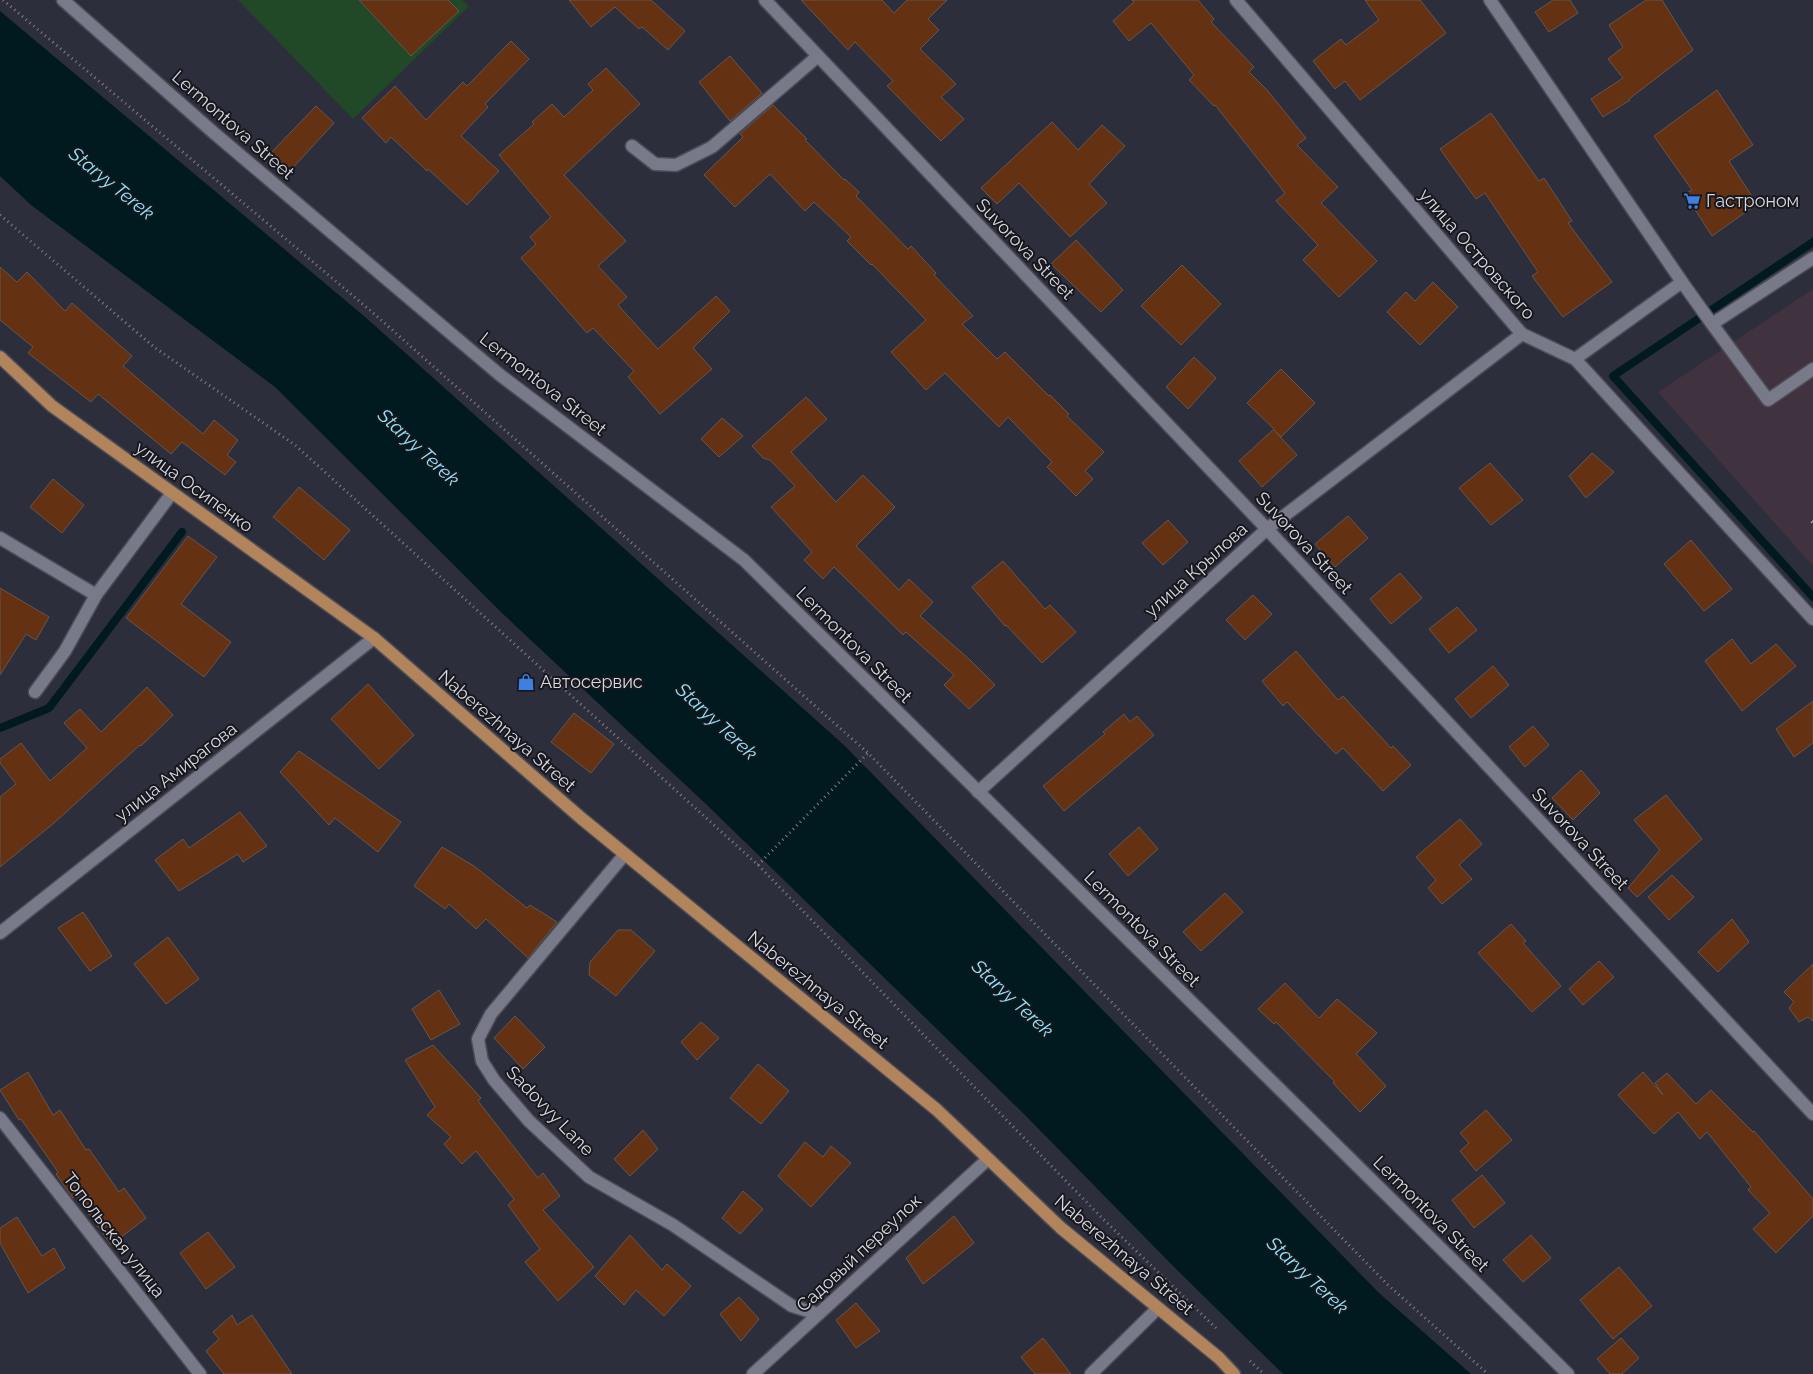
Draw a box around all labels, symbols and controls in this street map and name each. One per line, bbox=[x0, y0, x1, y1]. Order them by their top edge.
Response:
street label: Lermontova Street bbox=[168, 66, 299, 183]
water label: Staryy Terek bbox=[64, 141, 159, 224]
street label: улица Островского bbox=[1415, 184, 1540, 324]
place label: Гастроном bbox=[1706, 190, 1799, 211]
supermarket icon: Гастроном bbox=[1682, 191, 1702, 211]
street label: Suvorova Street bbox=[972, 194, 1079, 303]
street label: Lermontova Street bbox=[476, 328, 611, 440]
water label: Staryy Terek bbox=[373, 403, 464, 490]
street label: улица Осипенко bbox=[131, 437, 258, 537]
street label: Suvorova Street bbox=[1252, 487, 1357, 598]
street label: улица Крылова bbox=[1140, 518, 1251, 621]
street label: Lermontova Street bbox=[792, 583, 916, 707]
street label: Naberezhnaya Street bbox=[434, 665, 580, 796]
place label: Автосервис bbox=[540, 671, 643, 692]
shop icon: Автосервис bbox=[516, 672, 536, 692]
water label: Staryy Terek bbox=[671, 677, 762, 764]
street label: улица Амирагова bbox=[111, 718, 241, 826]
street label: Suvorova Street bbox=[1528, 783, 1633, 894]
street label: Lermontova Street bbox=[1080, 867, 1204, 991]
street label: Naberezhnaya Street bbox=[744, 926, 893, 1053]
water label: Staryy Terek bbox=[967, 954, 1058, 1041]
street label: Sadovyy Lane bbox=[502, 1061, 599, 1160]
street label: Lermontova Street bbox=[1369, 1152, 1493, 1276]
street label: Топольская улица bbox=[59, 1168, 170, 1301]
street label: Садовый переулок bbox=[792, 1189, 925, 1316]
street label: Naberezhnaya Street bbox=[1051, 1190, 1198, 1319]
water label: Staryy Terek bbox=[1262, 1231, 1353, 1318]

